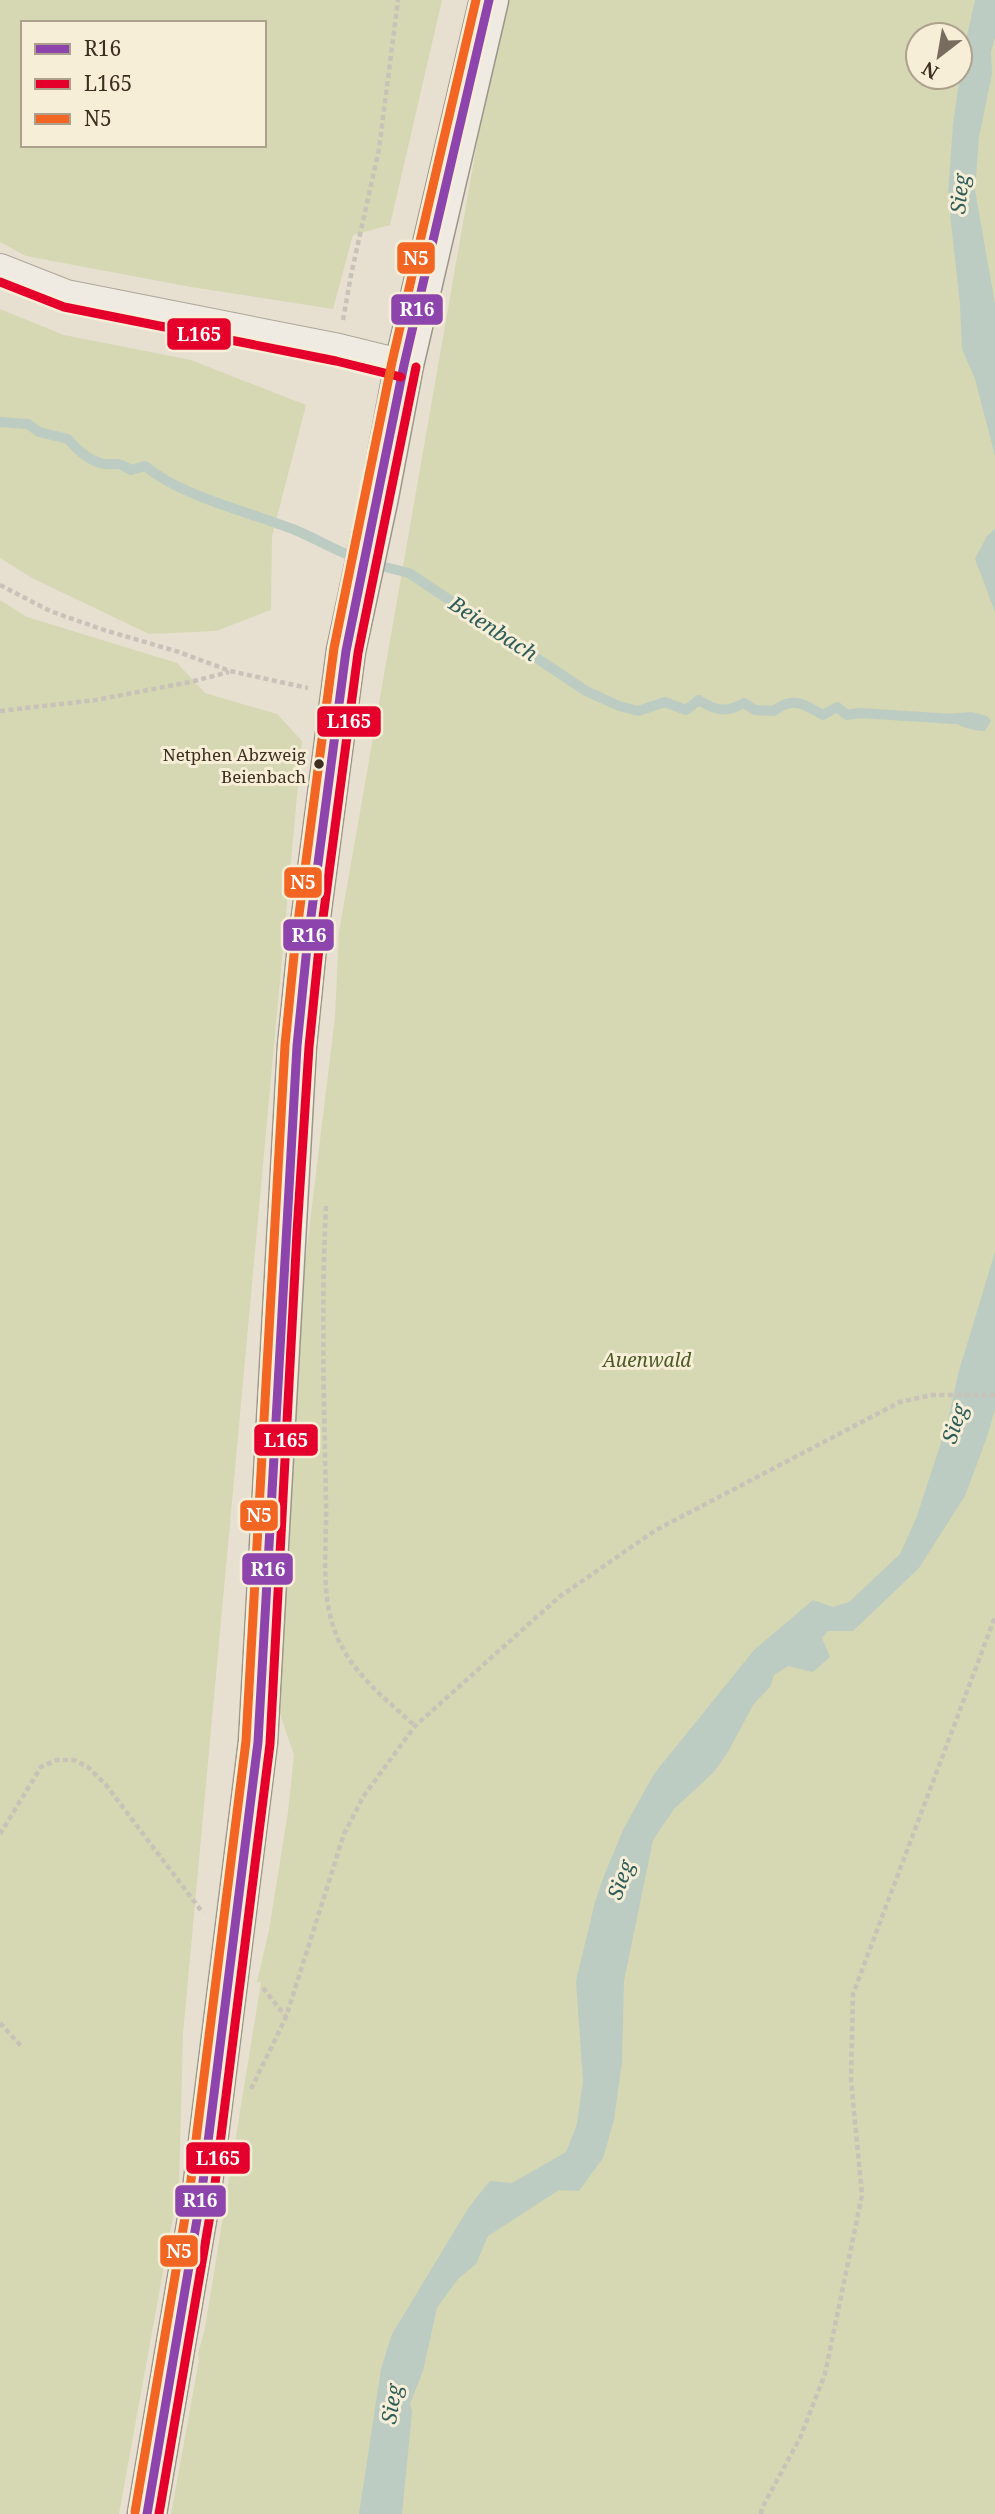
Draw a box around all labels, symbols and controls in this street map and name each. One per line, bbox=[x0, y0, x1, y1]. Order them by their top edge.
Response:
legend bbox=[21, 21, 266, 147]
north arrow bbox=[904, 21, 974, 91]
text: R16 bbox=[84, 34, 121, 62]
text: N bbox=[917, 56, 943, 86]
text: L165 bbox=[84, 69, 132, 97]
text: N5 bbox=[84, 104, 112, 132]
water label: Sieg bbox=[943, 171, 975, 215]
line badge: N5 bbox=[396, 241, 436, 275]
text: N5 bbox=[403, 245, 429, 271]
line badge: R16 bbox=[390, 293, 444, 326]
text: R16 bbox=[400, 296, 435, 322]
line badge: L165 bbox=[166, 317, 232, 351]
text: L165 bbox=[177, 321, 221, 347]
water label: Beienbach bbox=[443, 589, 544, 667]
line badge: L165 bbox=[316, 705, 382, 738]
text: L165 bbox=[327, 708, 371, 734]
place label: Netphen Abzweig Beienbach bbox=[163, 743, 306, 788]
marker: Netphen Abzweig Beienbach bbox=[312, 757, 326, 771]
line badge: N5 bbox=[283, 866, 323, 899]
text: N5 bbox=[290, 869, 316, 895]
line badge: R16 bbox=[282, 918, 335, 952]
text: R16 bbox=[292, 922, 327, 948]
park label: Auenwald bbox=[601, 1347, 692, 1373]
water label: Sieg bbox=[935, 1399, 974, 1447]
line badge: L165 bbox=[253, 1423, 319, 1457]
text: L165 bbox=[264, 1427, 308, 1453]
line badge: N5 bbox=[239, 1499, 279, 1532]
text: N5 bbox=[246, 1502, 272, 1528]
line badge: R16 bbox=[241, 1552, 294, 1586]
text: R16 bbox=[251, 1556, 286, 1582]
water label: Sieg bbox=[600, 1855, 640, 1903]
line badge: L165 bbox=[185, 2141, 251, 2175]
text: L165 bbox=[196, 2145, 240, 2171]
line badge: R16 bbox=[174, 2184, 227, 2218]
text: R16 bbox=[183, 2187, 218, 2213]
line badge: N5 bbox=[159, 2234, 199, 2268]
text: N5 bbox=[166, 2238, 192, 2264]
water label: Sieg bbox=[374, 2381, 408, 2426]

